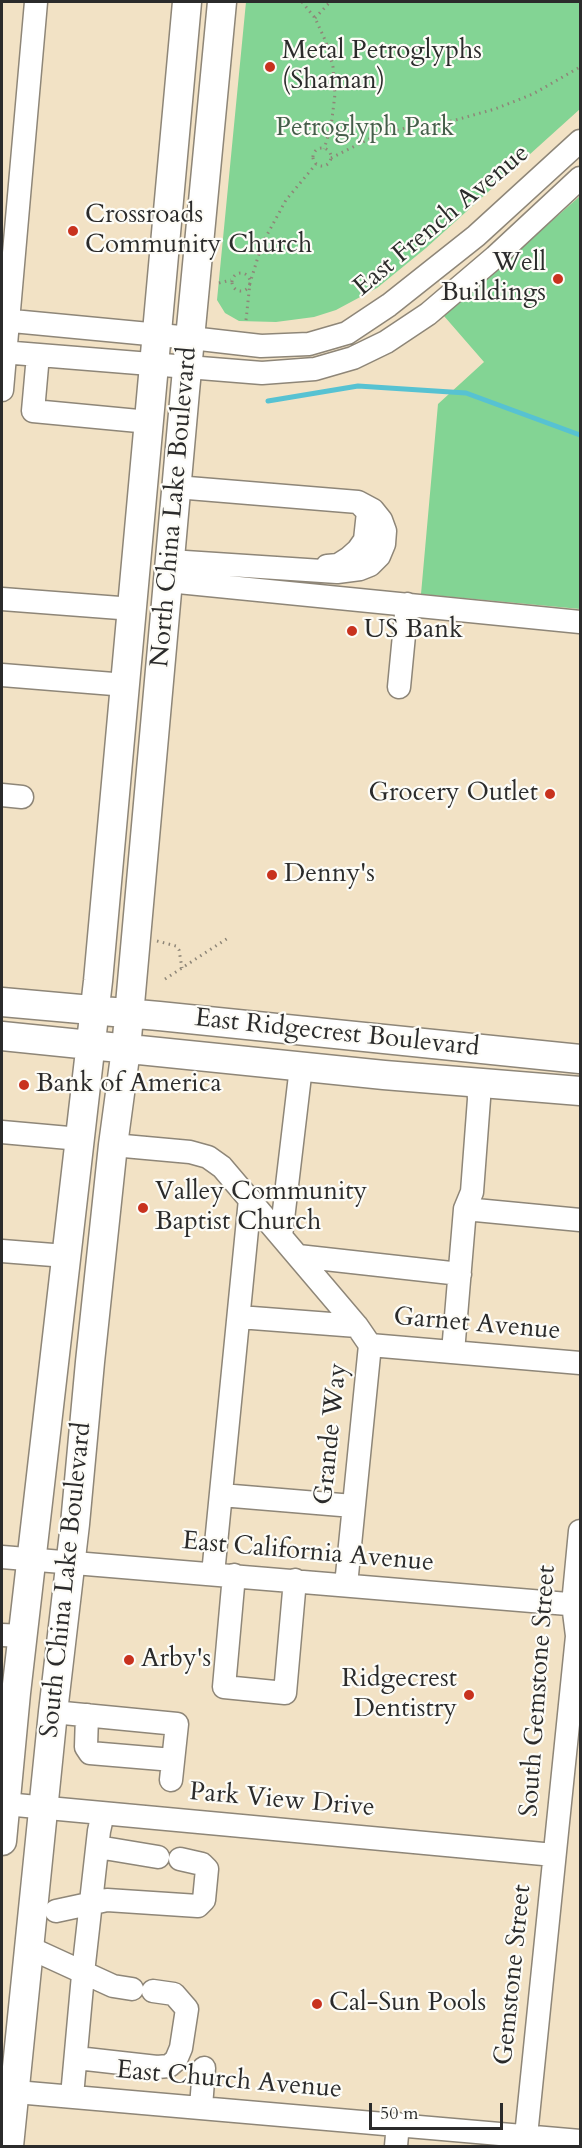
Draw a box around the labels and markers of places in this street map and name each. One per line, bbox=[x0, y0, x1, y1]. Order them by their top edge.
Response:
place label: Metal Petroglyphs (Shaman) bbox=[282, 36, 482, 98]
marker: Metal Petroglyphs (Shaman) bbox=[263, 60, 277, 74]
place label: Crossroads Community Church bbox=[85, 200, 312, 262]
marker: Crossroads Community Church bbox=[66, 224, 80, 238]
place label: Well Buildings bbox=[441, 248, 546, 310]
marker: Well Buildings bbox=[551, 272, 565, 286]
place label: US Bank bbox=[364, 615, 463, 647]
marker: US Bank bbox=[345, 624, 359, 638]
place label: Grocery Outlet bbox=[368, 778, 538, 810]
marker: Grocery Outlet bbox=[543, 787, 557, 801]
place label: Denny's bbox=[284, 859, 375, 891]
marker: Denny's bbox=[265, 868, 279, 882]
place label: Bank of America bbox=[36, 1069, 222, 1101]
marker: Bank of America bbox=[17, 1078, 31, 1092]
place label: Valley Community Baptist Church bbox=[155, 1177, 367, 1238]
marker: Valley Community Baptist Church bbox=[136, 1201, 150, 1215]
place label: Arby's bbox=[141, 1644, 211, 1676]
marker: Arby's bbox=[122, 1653, 136, 1667]
place label: Ridgecrest Dentistry bbox=[341, 1664, 457, 1726]
marker: Ridgecrest Dentistry bbox=[462, 1688, 476, 1702]
place label: Cal-Sun Pools bbox=[329, 1988, 486, 2020]
marker: Cal-Sun Pools bbox=[310, 1997, 324, 2011]

